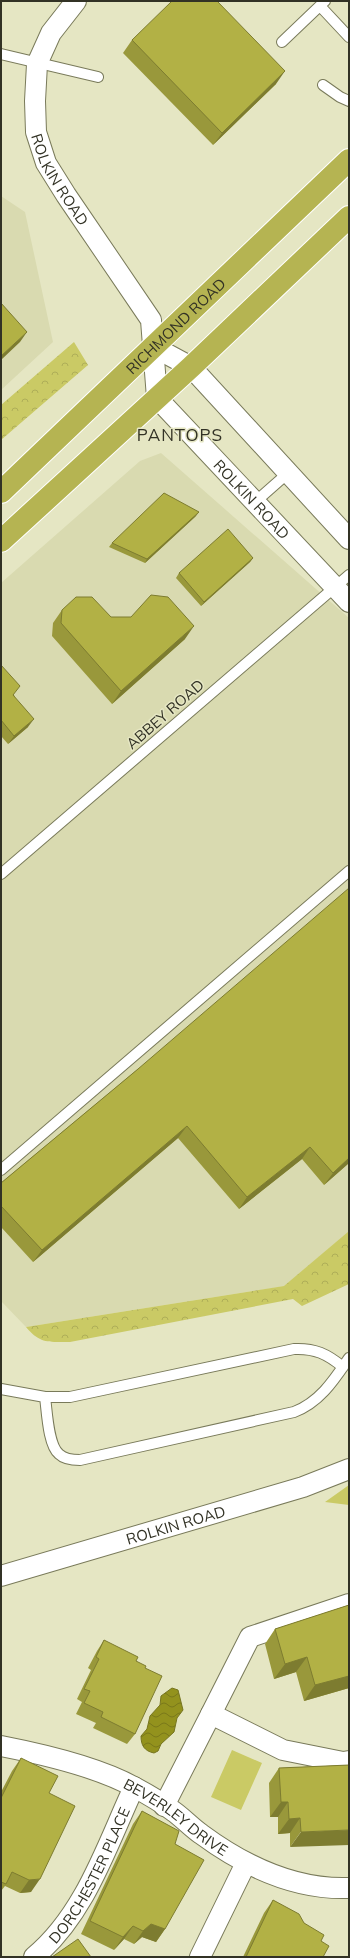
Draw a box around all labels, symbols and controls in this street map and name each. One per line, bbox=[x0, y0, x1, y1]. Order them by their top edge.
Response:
street label: ROLKIN ROAD bbox=[28, 131, 93, 229]
street label: RICHMOND ROAD bbox=[121, 274, 229, 378]
district label: PANTOPS bbox=[137, 424, 223, 445]
street label: ROLKIN ROAD bbox=[210, 455, 294, 543]
street label: ABBEY ROAD bbox=[122, 675, 208, 753]
street label: ROLKIN ROAD bbox=[124, 1501, 227, 1548]
street label: BEVERLEY DRIVE bbox=[121, 1774, 232, 1859]
street label: DORCHESTER PLACE bbox=[44, 1804, 133, 1947]

